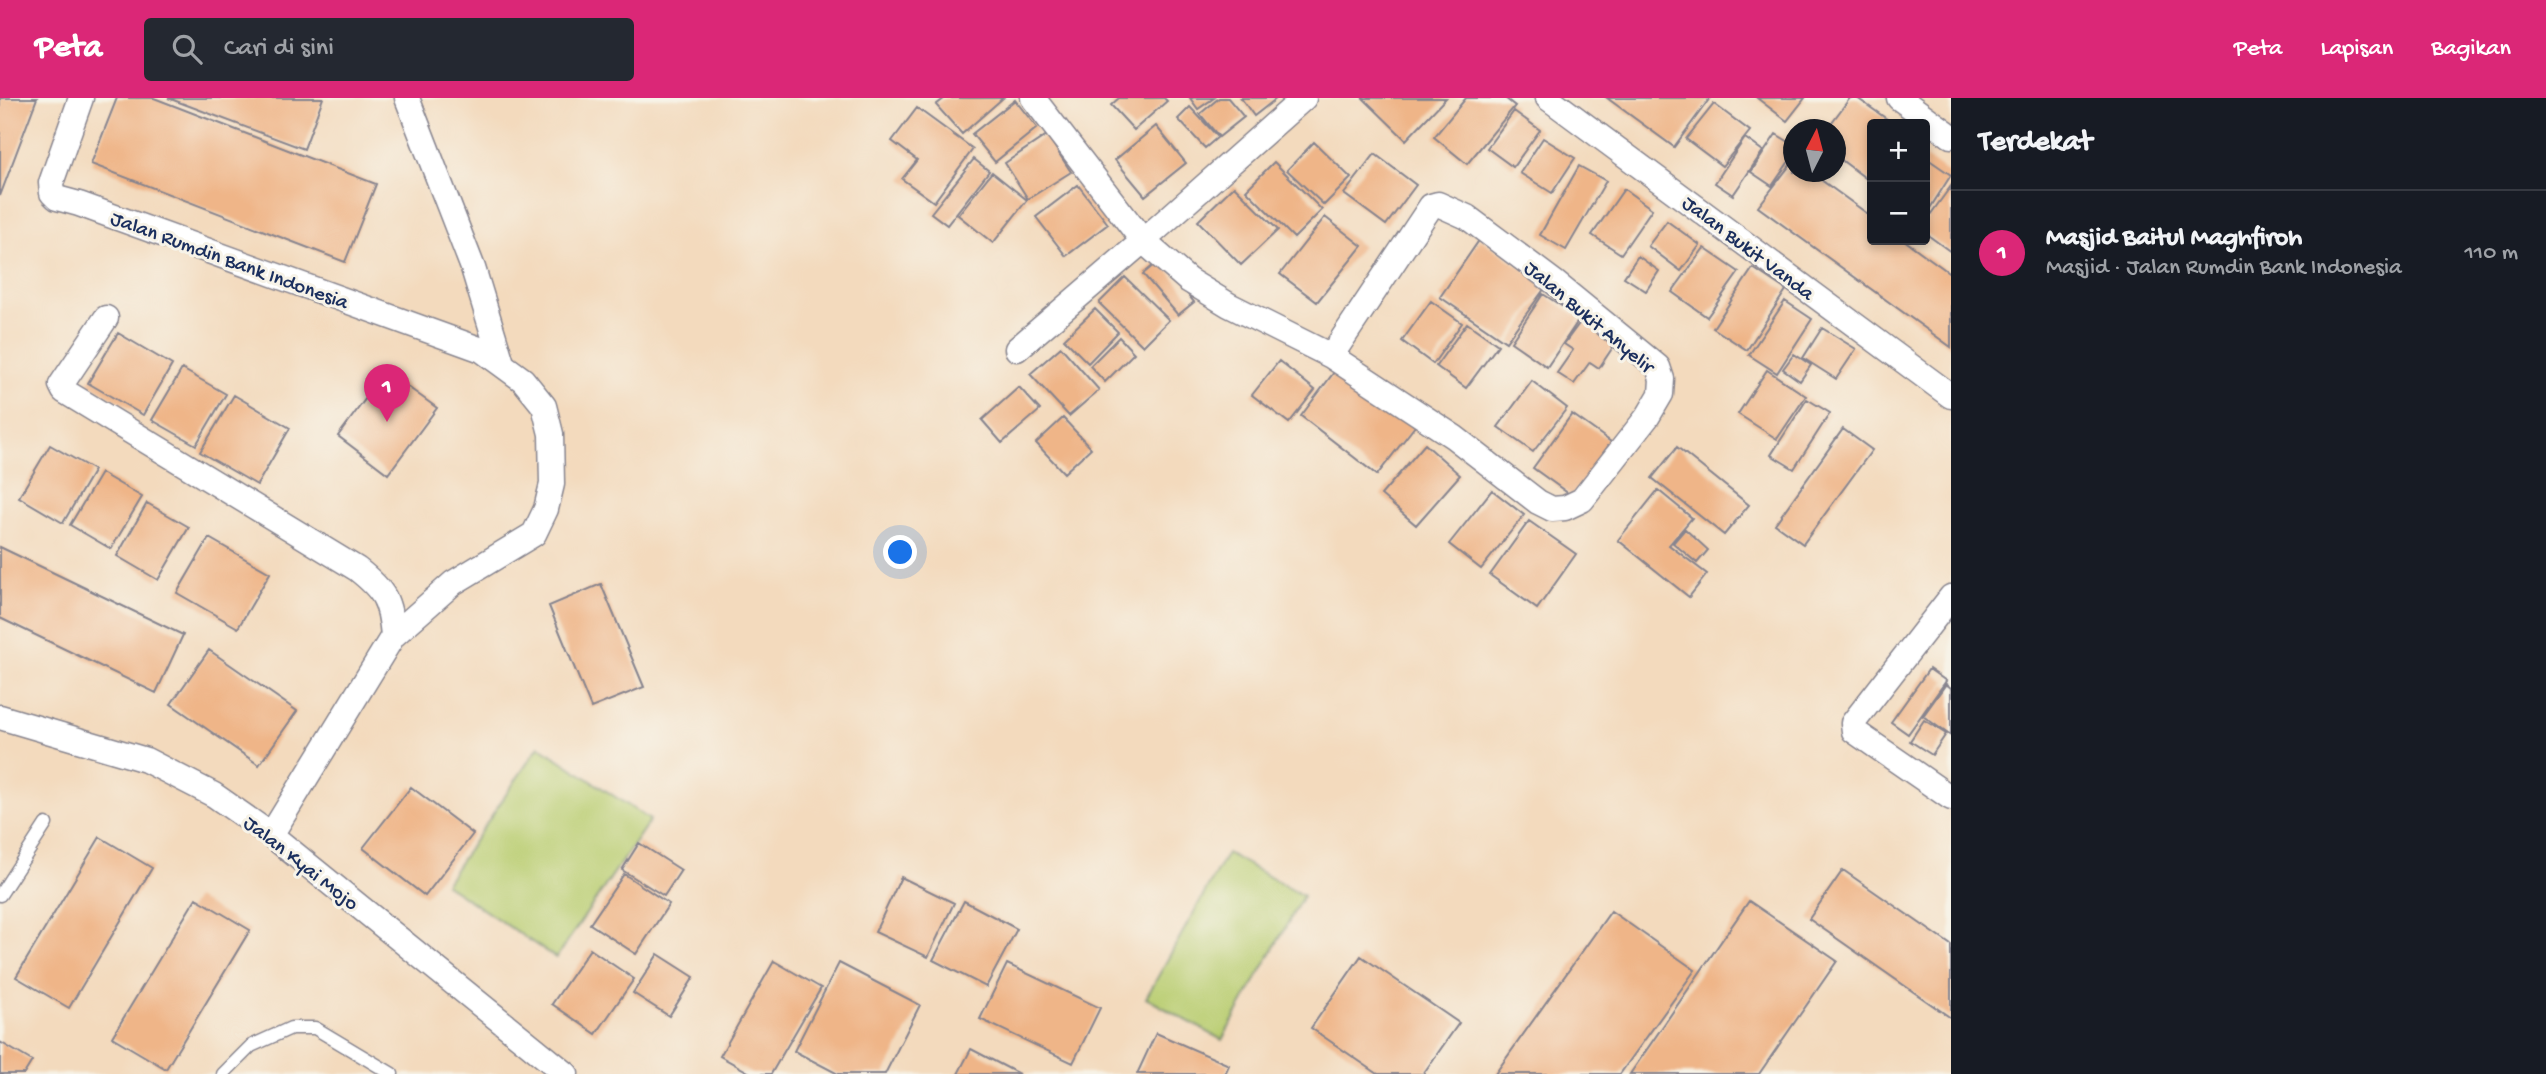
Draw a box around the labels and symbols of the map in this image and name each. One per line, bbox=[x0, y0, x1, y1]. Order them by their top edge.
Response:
north arrow bbox=[1783, 119, 1846, 182]
street label: Jalan Bukit Vanda bbox=[1676, 192, 1819, 309]
street label: Jalan Rumdin Bank Indonesia bbox=[106, 208, 352, 317]
street label: Jalan Bukit Anyelir bbox=[1518, 257, 1659, 381]
pin: 1 bbox=[364, 364, 410, 422]
your location bbox=[883, 535, 917, 569]
street label: Jalan Kyai Mojo bbox=[237, 812, 363, 918]

